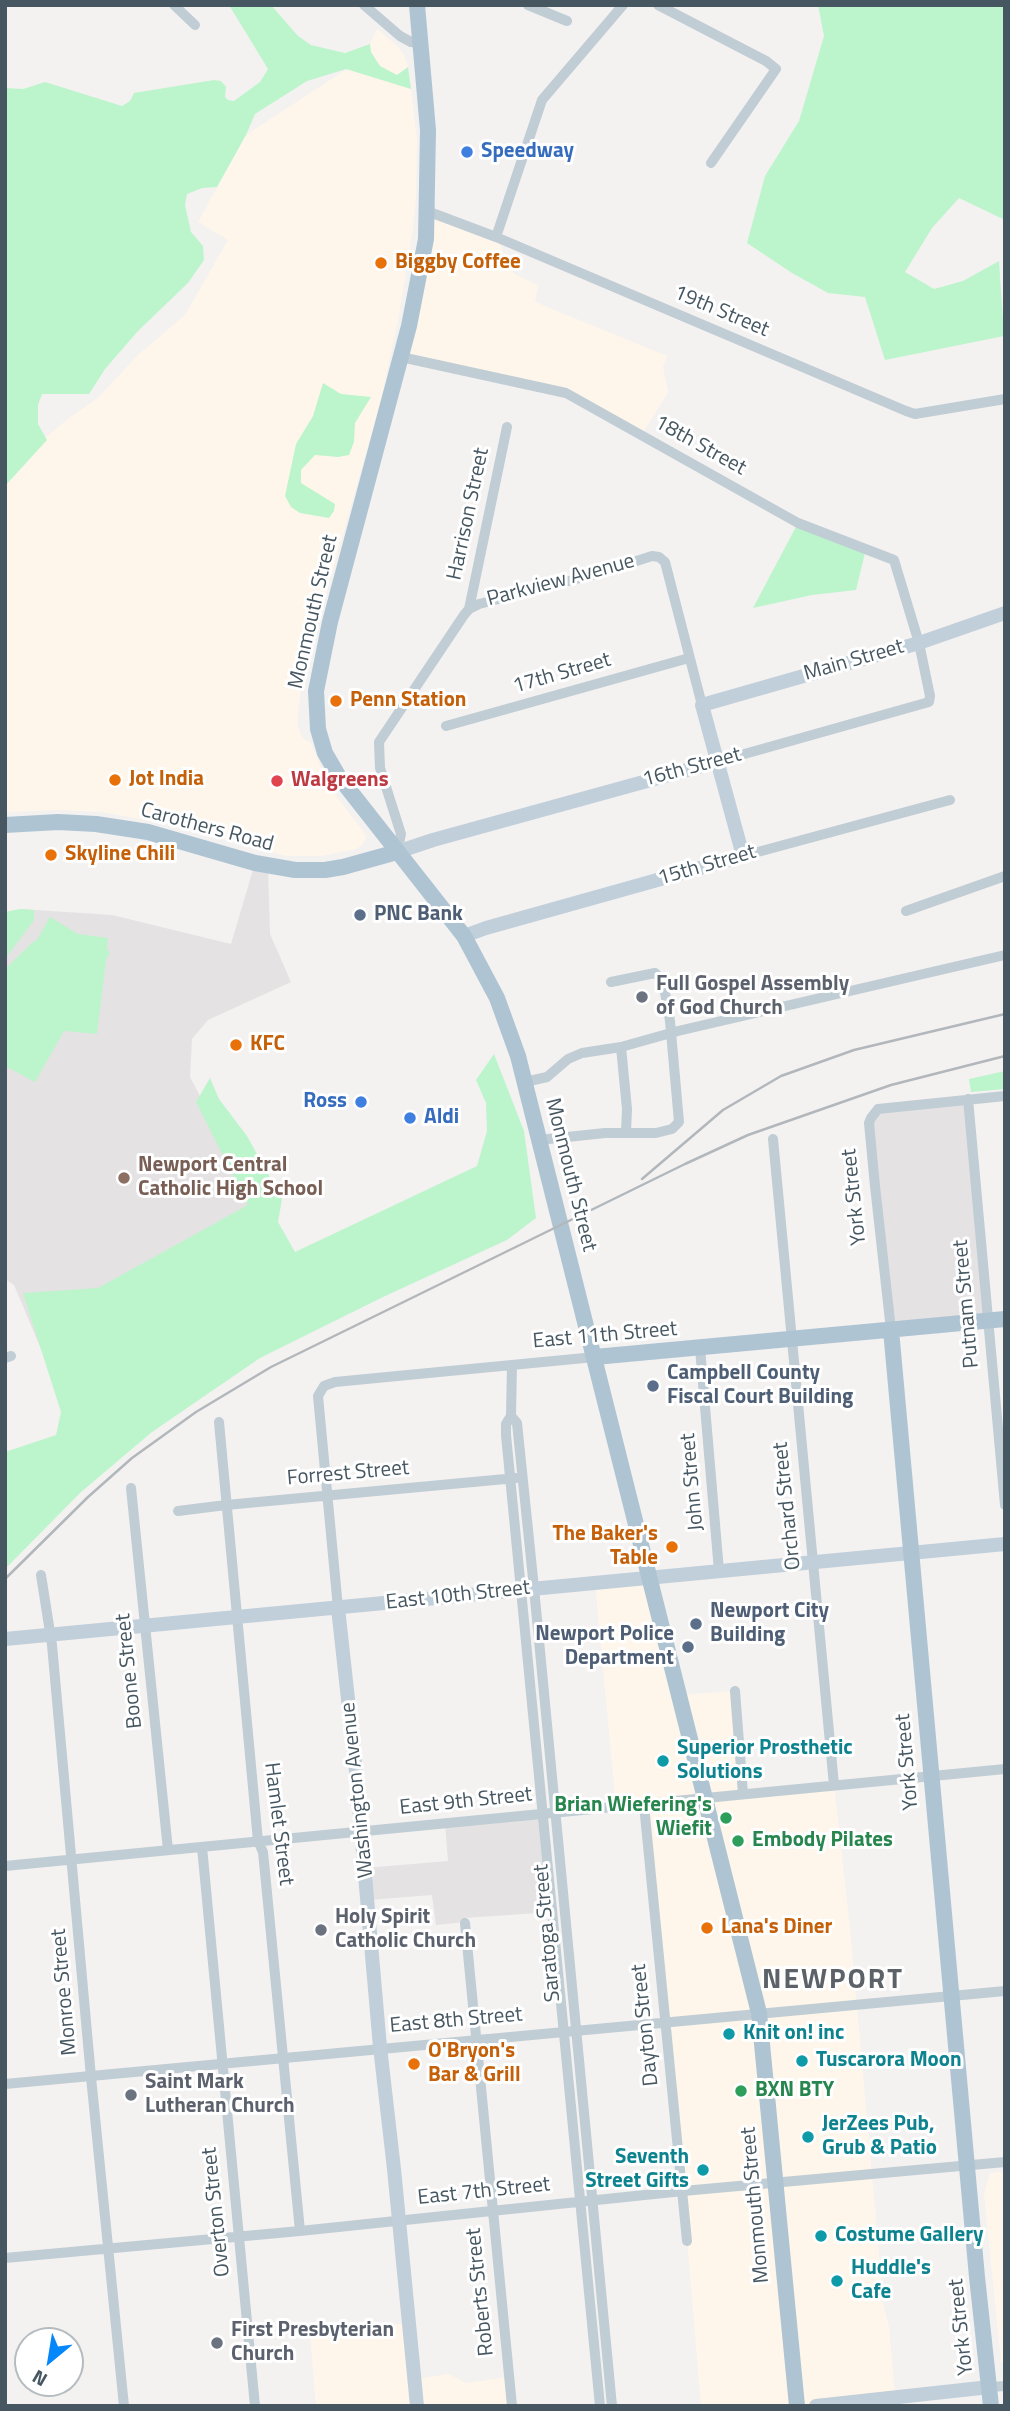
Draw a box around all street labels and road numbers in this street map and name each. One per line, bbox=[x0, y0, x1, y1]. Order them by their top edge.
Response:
street label: 19th Street bbox=[670, 281, 772, 343]
street label: 18th Street bbox=[650, 411, 750, 481]
street label: Harrison Street bbox=[443, 445, 495, 583]
street label: Monmouth Street bbox=[284, 533, 344, 691]
street label: Parkview Avenue bbox=[484, 549, 638, 613]
street label: Main Street bbox=[801, 635, 907, 687]
street label: 17th Street bbox=[510, 648, 614, 700]
street label: 16th Street bbox=[640, 743, 744, 793]
street label: Carothers Road bbox=[138, 798, 276, 858]
street label: 15th Street bbox=[655, 840, 759, 892]
street label: Monmouth Street bbox=[539, 1096, 601, 1254]
street label: York Street bbox=[837, 1147, 873, 1247]
street label: Putnam Street bbox=[949, 1239, 985, 1369]
street label: East 11th Street bbox=[532, 1317, 678, 1355]
street label: John Street bbox=[676, 1432, 710, 1532]
street label: Orchard Street bbox=[769, 1441, 807, 1571]
street label: Forrest Street bbox=[286, 1456, 410, 1492]
street label: East 10th Street bbox=[385, 1576, 531, 1616]
street label: Boone Street bbox=[111, 1612, 149, 1730]
street label: Washington Avenue bbox=[336, 1701, 380, 1879]
street label: York Street bbox=[891, 1713, 925, 1811]
street label: Hamlet Street bbox=[258, 1761, 298, 1887]
street label: East 9th Street bbox=[399, 1783, 533, 1821]
street label: Saratoga Street bbox=[529, 1863, 567, 2003]
street label: Monroe Street bbox=[47, 1927, 83, 2057]
street label: Dayton Street bbox=[627, 1963, 665, 2087]
street label: East 8th Street bbox=[389, 2003, 523, 2039]
street label: Monmouth Street bbox=[737, 2126, 775, 2284]
street label: Overton Street bbox=[198, 2146, 236, 2278]
street label: East 7th Street bbox=[417, 2173, 551, 2211]
street label: Roberts Street bbox=[462, 2227, 500, 2357]
street label: York Street bbox=[944, 2277, 980, 2377]

